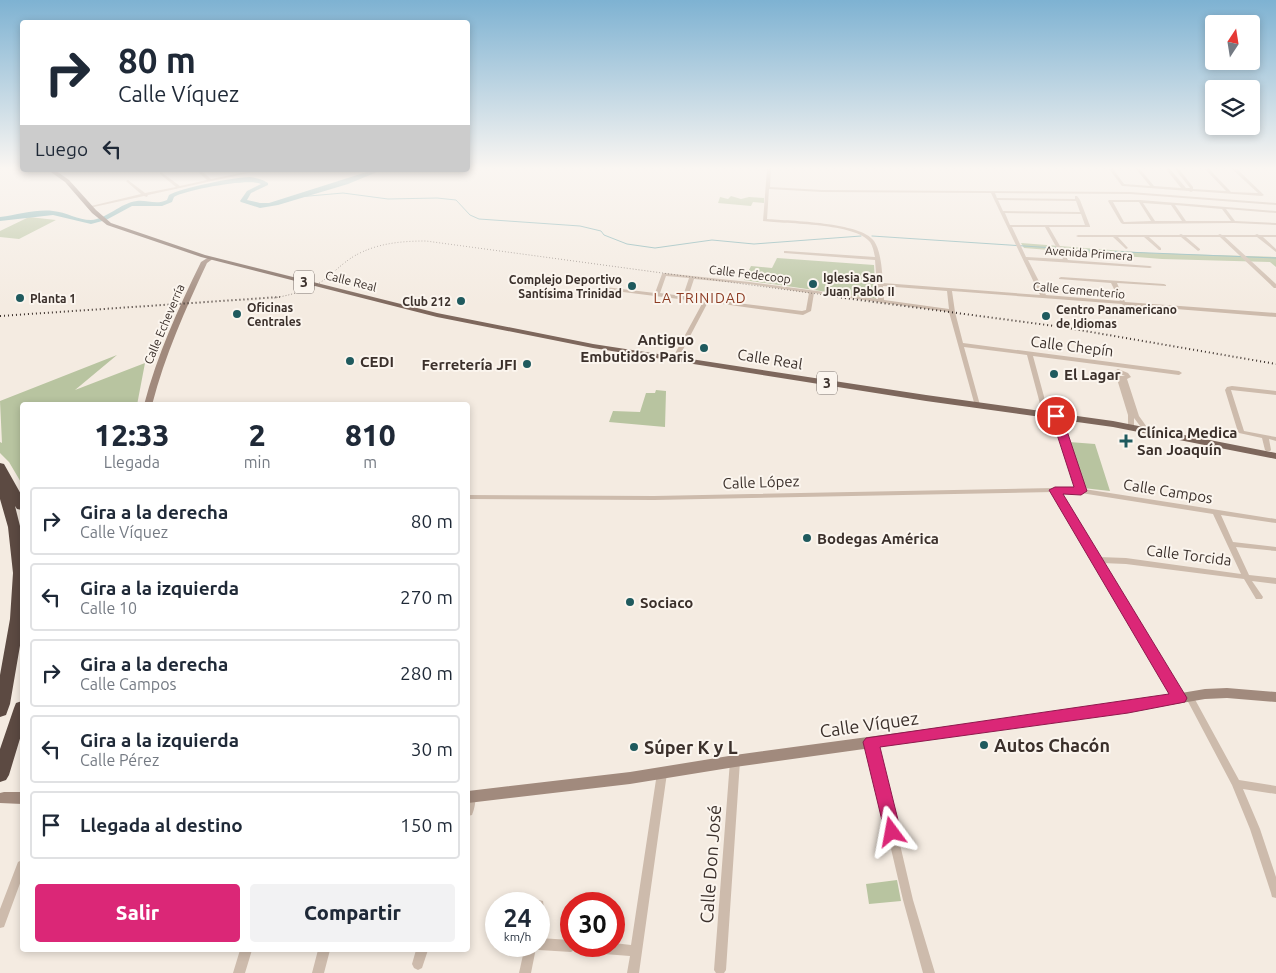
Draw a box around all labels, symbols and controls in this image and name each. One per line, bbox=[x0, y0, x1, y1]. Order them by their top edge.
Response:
north arrow bbox=[1205, 15, 1260, 70]
map controls bbox=[1205, 15, 1260, 135]
icon: right bbox=[35, 40, 100, 105]
text: 80 m bbox=[118, 40, 196, 80]
button: layers bbox=[1205, 80, 1260, 135]
text: Calle Víquez bbox=[118, 81, 239, 106]
icon: left bbox=[98, 135, 126, 163]
text: Luego bbox=[35, 138, 88, 160]
street label: Avenida Primera bbox=[1045, 243, 1133, 263]
street label: Calle Fedecoop bbox=[708, 263, 792, 285]
street label: Calle Real bbox=[324, 268, 378, 294]
road number: 3 bbox=[294, 270, 314, 294]
place label: Iglesia San Juan Pablo II bbox=[823, 271, 895, 298]
place label: Complejo Deportivo Santísima Trinidad bbox=[509, 273, 622, 300]
marker: Iglesia San Juan Pablo II bbox=[807, 278, 819, 290]
street label: Calle Cementerio bbox=[1032, 279, 1126, 301]
marker: Complejo Deportivo Santísima Trinidad bbox=[626, 280, 638, 292]
street label: Calle Echeverría bbox=[141, 282, 187, 366]
district label: LA TRINIDAD bbox=[653, 290, 747, 306]
marker: Planta 1 bbox=[14, 292, 26, 304]
place label: Planta 1 bbox=[30, 292, 76, 305]
place label: Club 212 bbox=[402, 295, 451, 308]
marker: Club 212 bbox=[455, 295, 467, 307]
place label: Oficinas Centrales bbox=[247, 301, 302, 328]
place label: Centro Panamericano de Idiomas bbox=[1056, 303, 1177, 330]
marker: Oficinas Centrales bbox=[231, 308, 243, 320]
marker: Centro Panamericano de Idiomas bbox=[1040, 310, 1052, 322]
place label: Antiguo Embutidos Paris bbox=[580, 331, 694, 365]
street label: Calle Chepín bbox=[1030, 332, 1114, 360]
marker: Antiguo Embutidos Paris bbox=[698, 342, 710, 354]
street label: Calle Real bbox=[736, 345, 804, 373]
place label: CEDI bbox=[360, 353, 394, 370]
marker: CEDI bbox=[344, 355, 356, 367]
place label: Ferretería JFI bbox=[422, 356, 517, 373]
marker: Ferretería JFI bbox=[521, 358, 533, 370]
place label: El Lagar bbox=[1064, 366, 1122, 383]
marker: El Lagar bbox=[1048, 368, 1060, 380]
road number: 3 bbox=[817, 372, 837, 394]
pin bbox=[1035, 395, 1077, 437]
icon: arrive bbox=[1042, 402, 1070, 430]
text: 12:33 bbox=[94, 418, 169, 452]
text: 2 bbox=[249, 418, 266, 452]
text: 810 bbox=[345, 418, 396, 452]
place label: Clínica Medica San Joaquín bbox=[1137, 424, 1237, 458]
marker: Clínica Medica San Joaquín bbox=[1119, 434, 1133, 448]
text: Llegada bbox=[104, 453, 160, 471]
text: min bbox=[244, 453, 271, 471]
text: m bbox=[363, 453, 377, 471]
street label: Calle López bbox=[722, 472, 800, 492]
street label: Calle Campos bbox=[1122, 476, 1214, 506]
text: Gira a la derecha bbox=[80, 501, 228, 523]
icon: right bbox=[37, 507, 65, 535]
text: 80 m bbox=[411, 510, 453, 532]
text: Calle Víquez bbox=[80, 523, 168, 541]
place label: Bodegas América bbox=[817, 530, 939, 547]
marker: Bodegas América bbox=[801, 532, 813, 544]
street label: Calle Torcida bbox=[1145, 541, 1233, 569]
text: Gira a la izquierda bbox=[80, 577, 239, 599]
icon: left bbox=[37, 583, 65, 611]
text: 270 m bbox=[400, 586, 453, 608]
place label: Sociaco bbox=[640, 594, 693, 611]
marker: Sociaco bbox=[624, 596, 636, 608]
text: Calle 10 bbox=[80, 599, 137, 617]
text: Gira a la derecha bbox=[80, 653, 228, 675]
icon: right bbox=[37, 659, 65, 687]
text: 280 m bbox=[400, 662, 453, 684]
text: Calle Campos bbox=[80, 675, 176, 693]
street label: Calle Víquez bbox=[818, 707, 920, 741]
text: Gira a la izquierda bbox=[80, 729, 239, 751]
icon: left bbox=[37, 735, 65, 763]
place label: Autos Chacón bbox=[994, 735, 1110, 755]
place label: Súper K y L bbox=[644, 737, 738, 757]
text: 30 m bbox=[411, 738, 453, 760]
marker: Autos Chacón bbox=[978, 739, 990, 751]
marker: Súper K y L bbox=[628, 741, 640, 753]
text: Calle Pérez bbox=[80, 751, 159, 769]
street label: Calle Don José bbox=[696, 804, 724, 924]
position arrow bbox=[865, 805, 917, 857]
icon: arrive bbox=[37, 811, 65, 839]
text: Llegada al destino bbox=[80, 814, 243, 836]
text: 150 m bbox=[400, 814, 453, 836]
button: Salir bbox=[35, 884, 240, 942]
button: Compartir bbox=[250, 884, 455, 942]
speed limit sign: 30 bbox=[560, 892, 625, 957]
text: 24 bbox=[503, 904, 532, 932]
text: km/h bbox=[504, 930, 531, 943]

